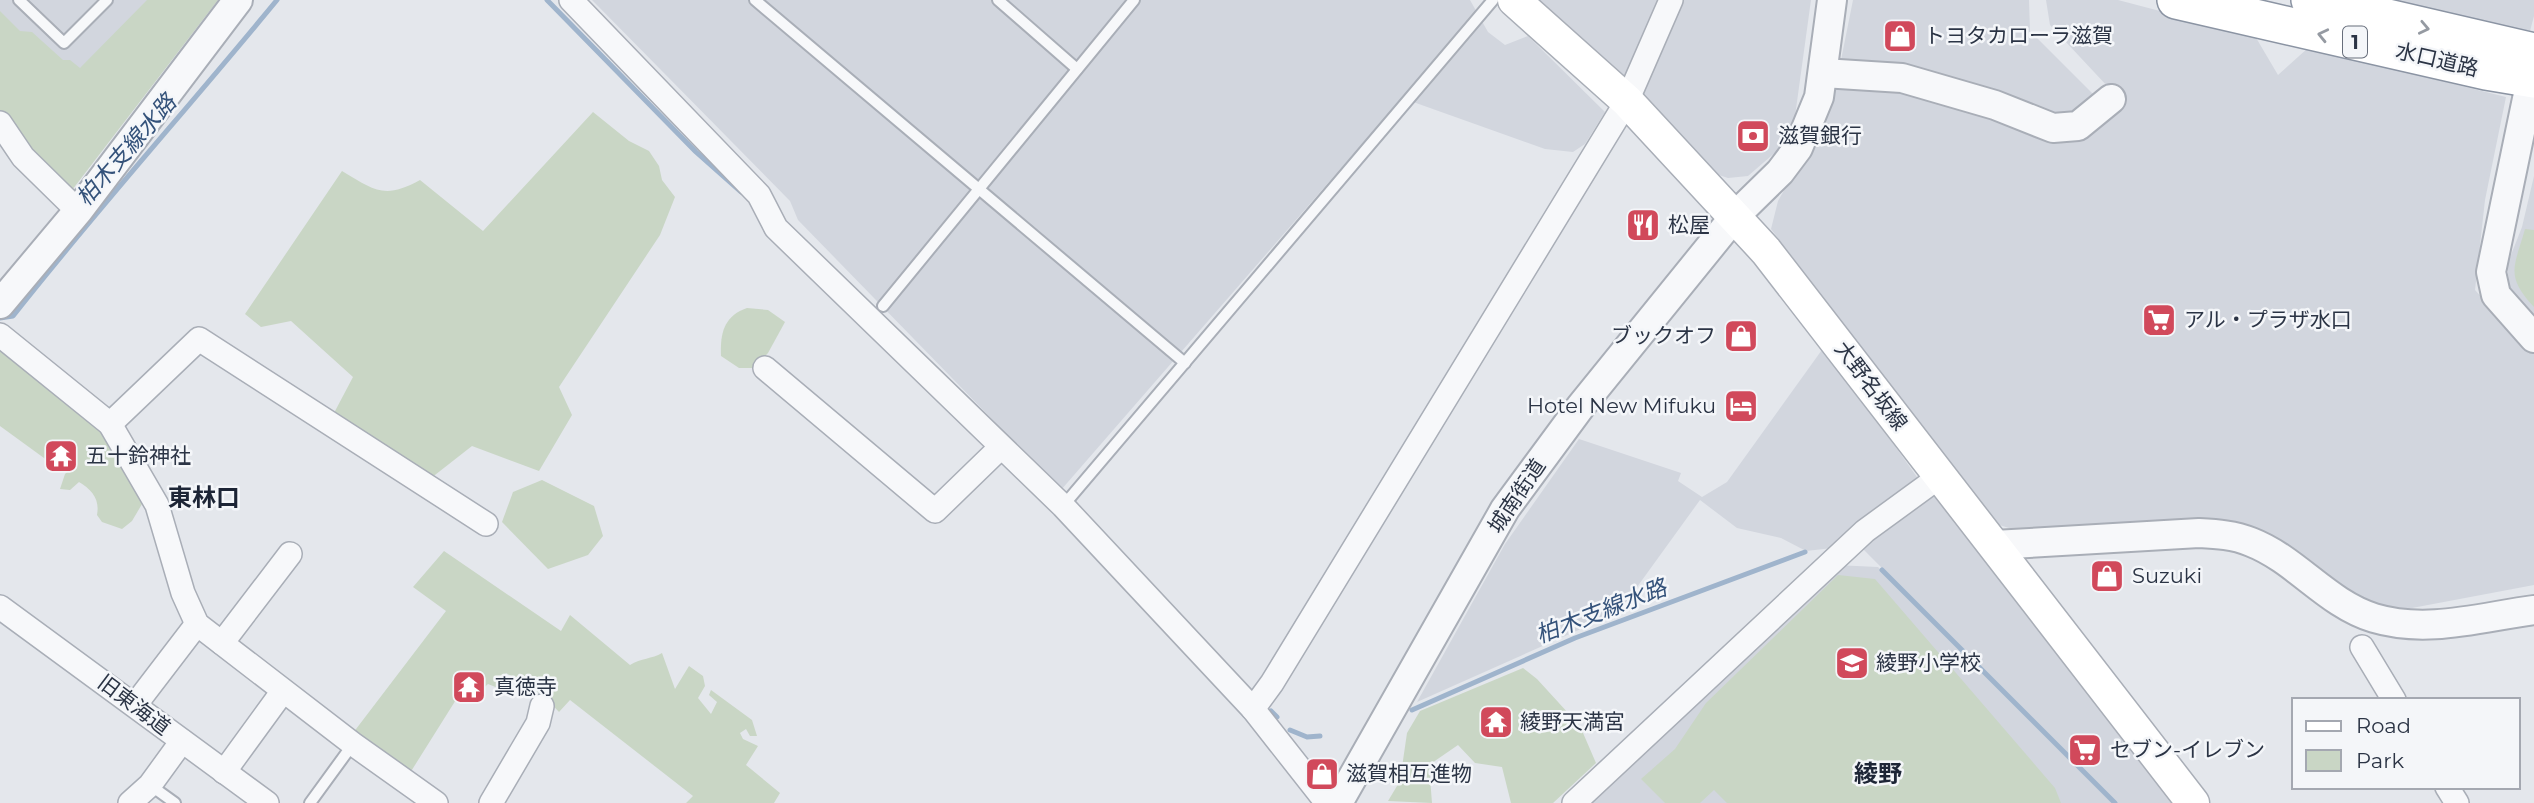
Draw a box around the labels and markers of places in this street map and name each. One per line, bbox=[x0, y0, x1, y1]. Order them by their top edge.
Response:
shop icon: トヨタカローラ滋賀 bbox=[1881, 17, 1919, 55]
place label: トヨタカローラ滋賀 bbox=[1924, 23, 2113, 48]
bank icon: 滋賀銀行 bbox=[1734, 117, 1772, 155]
place label: 滋賀銀行 bbox=[1778, 123, 1862, 148]
restaurant icon: 松屋 bbox=[1624, 206, 1662, 244]
place label: 松屋 bbox=[1668, 212, 1710, 237]
supermarket icon: アル・プラザ水口 bbox=[2140, 301, 2178, 339]
place label: アル・プラザ水口 bbox=[2184, 307, 2352, 332]
shop icon: ブックオフ bbox=[1722, 317, 1760, 355]
place label: ブックオフ bbox=[1611, 323, 1716, 348]
hotel icon: Hotel New Mifuku bbox=[1722, 387, 1760, 425]
place label: Hotel New Mifuku bbox=[1527, 393, 1716, 418]
temple icon: 五十鈴神社 bbox=[42, 437, 80, 475]
place label: 五十鈴神社 bbox=[86, 443, 191, 468]
shop icon: Suzuki bbox=[2088, 557, 2126, 595]
place label: Suzuki bbox=[2132, 563, 2202, 588]
school or university icon: 綾野小学校 bbox=[1833, 644, 1871, 682]
place label: 綾野小学校 bbox=[1876, 650, 1981, 675]
temple icon: 真徳寺 bbox=[450, 668, 488, 706]
place label: 真徳寺 bbox=[494, 674, 557, 699]
temple icon: 綾野天満宮 bbox=[1477, 703, 1515, 741]
place label: 綾野天満宮 bbox=[1520, 709, 1625, 734]
supermarket icon: セブン-イレブン bbox=[2066, 731, 2104, 769]
place label: セブン-イレブン bbox=[2110, 737, 2265, 762]
shop icon: 滋賀相互進物 bbox=[1303, 755, 1341, 793]
place label: 滋賀相互進物 bbox=[1346, 761, 1472, 786]

